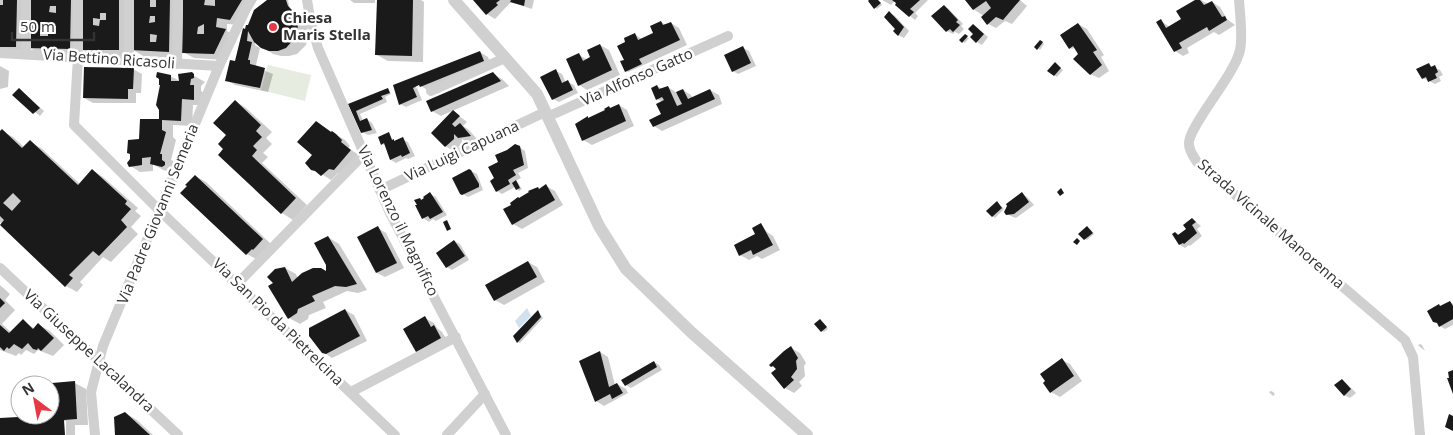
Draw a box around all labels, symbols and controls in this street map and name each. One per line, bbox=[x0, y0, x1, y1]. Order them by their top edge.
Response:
place label: Chiesa Maris Stella bbox=[283, 7, 371, 44]
scale bar bbox=[12, 10, 95, 42]
text: 50 m bbox=[20, 16, 55, 36]
marker: Chiesa Maris Stella bbox=[267, 21, 279, 33]
street label: Via Alfonso Gatto bbox=[577, 42, 696, 110]
street label: Via Bettino Ricasoli bbox=[43, 43, 176, 73]
street label: Via Luigi Capuana bbox=[401, 115, 522, 185]
street label: Via Padre Giovanni Semeria bbox=[112, 121, 202, 307]
street label: Via Lorenzo il Magnifico bbox=[354, 142, 444, 299]
street label: Strada Vicinale Manorenna bbox=[1194, 154, 1349, 293]
street label: Via San Pio da Pietrelcina bbox=[209, 253, 349, 389]
street label: Via Giuseppe Lacalandra bbox=[20, 284, 159, 416]
north arrow bbox=[10, 375, 60, 425]
text: N bbox=[18, 377, 38, 400]

